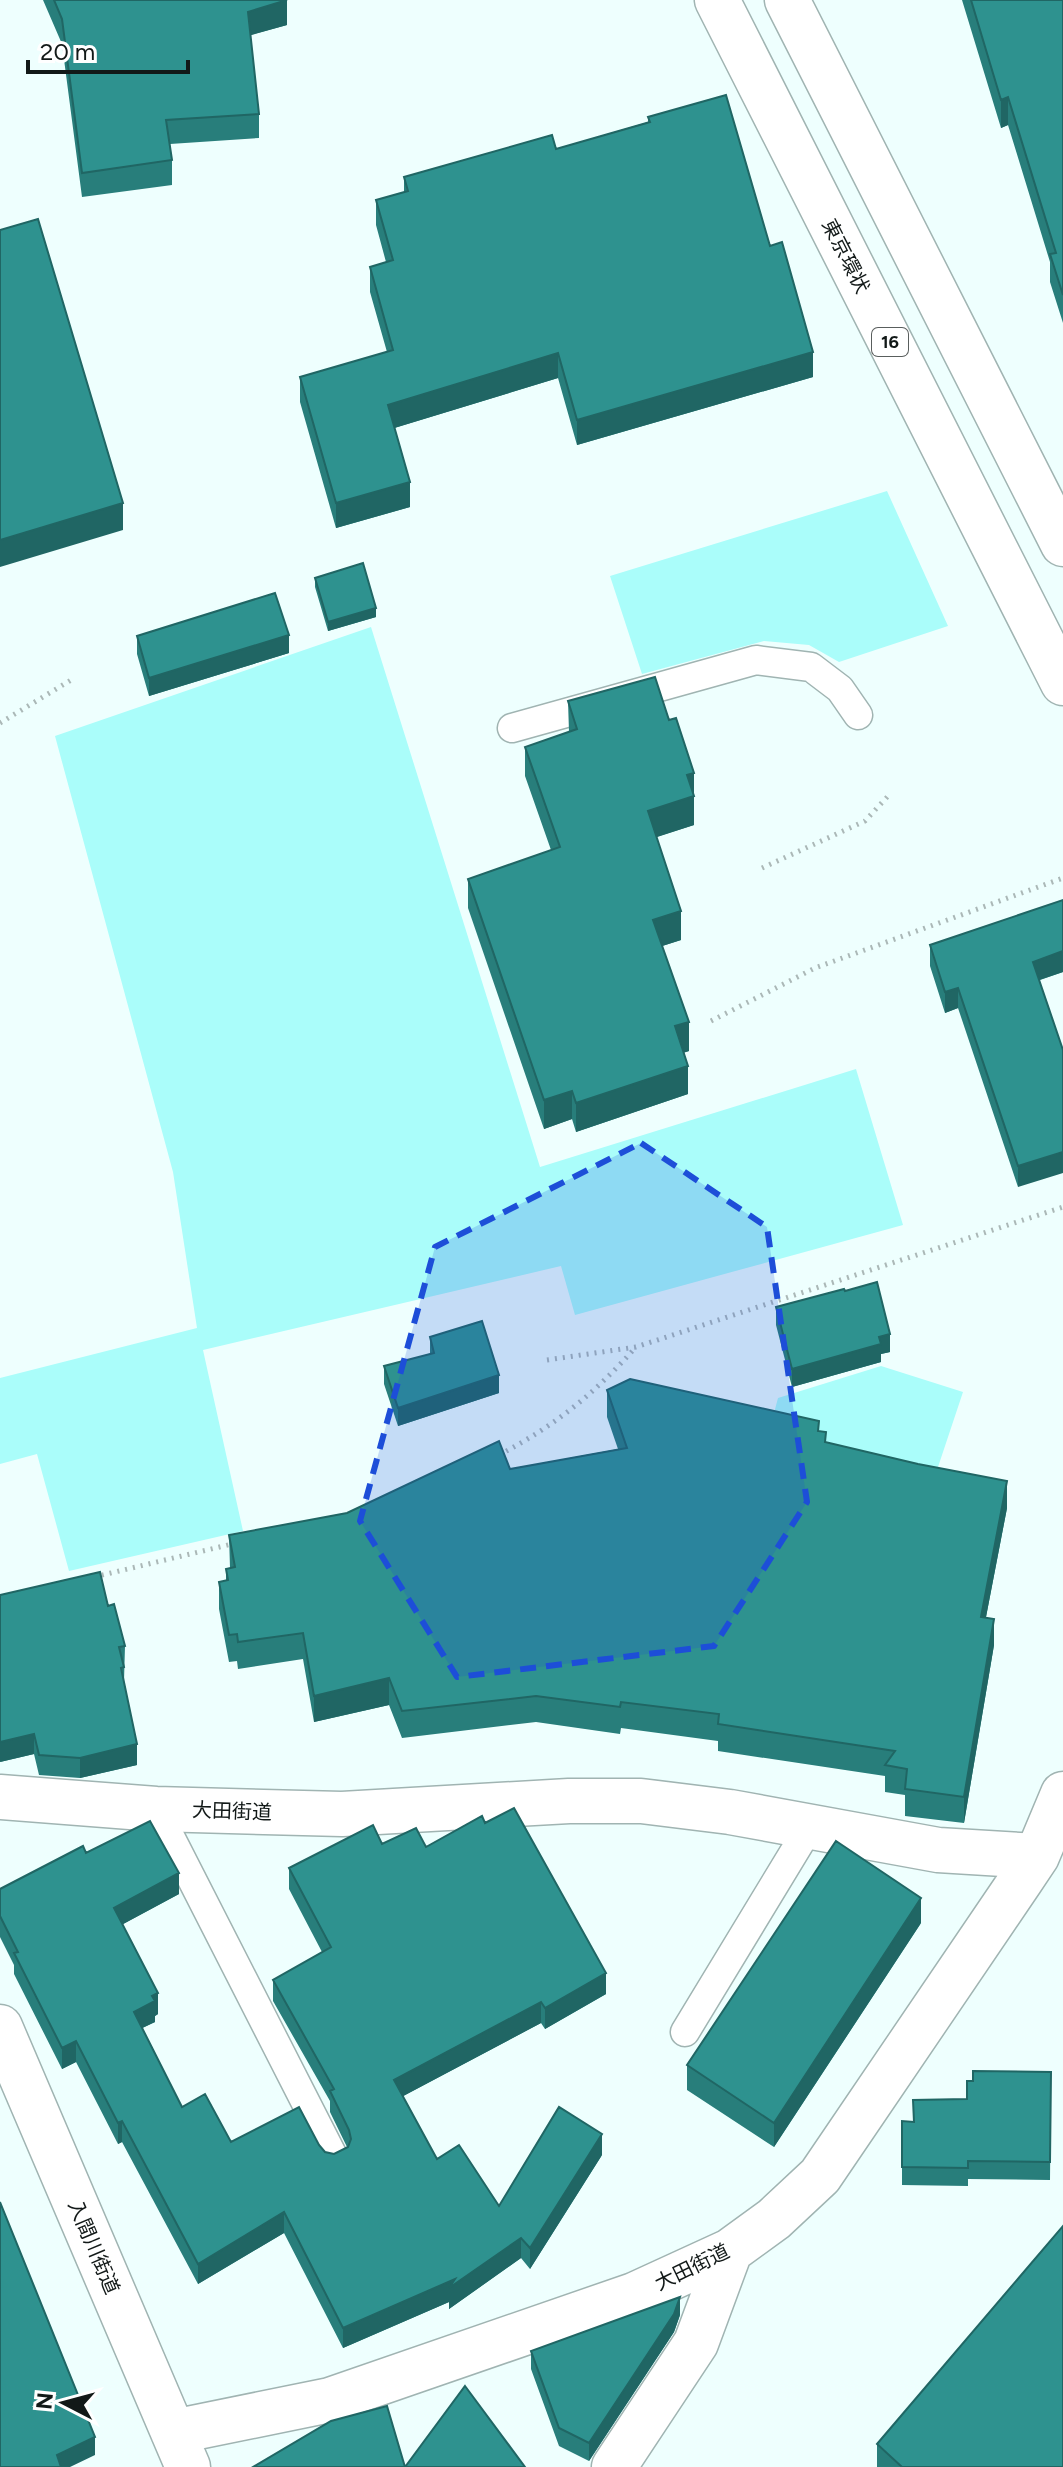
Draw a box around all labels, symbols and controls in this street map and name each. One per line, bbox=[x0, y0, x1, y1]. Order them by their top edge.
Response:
scale bar bbox=[28, 24, 188, 74]
text: 20 m bbox=[40, 37, 95, 66]
street label: 東京環状 bbox=[817, 215, 875, 297]
road number: 16 bbox=[872, 328, 908, 356]
street label: 大田街道 bbox=[192, 1798, 272, 1824]
street label: 入間川街道 bbox=[63, 2196, 125, 2298]
street label: 大田街道 bbox=[651, 2239, 733, 2295]
north arrow bbox=[24, 2363, 104, 2443]
text: N bbox=[30, 2391, 59, 2411]

